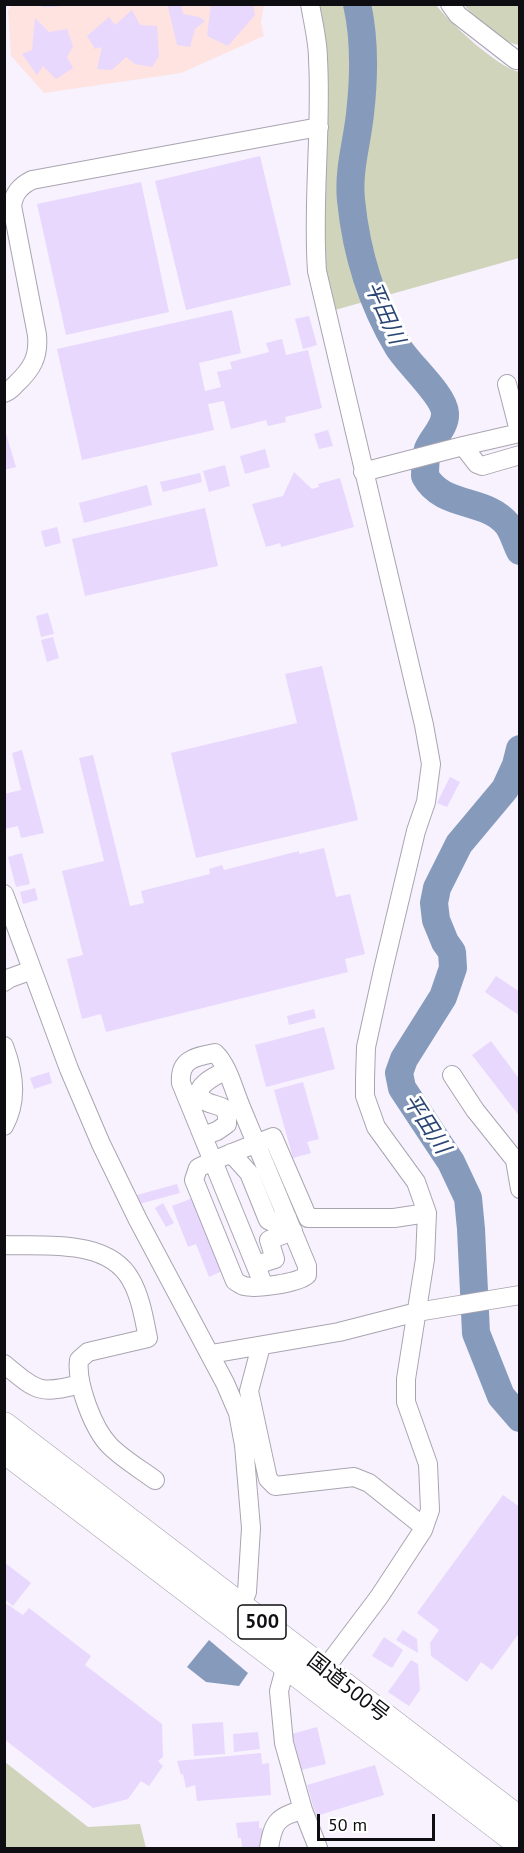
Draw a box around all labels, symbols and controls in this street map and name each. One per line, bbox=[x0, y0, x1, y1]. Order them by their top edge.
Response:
water label: 平田川 bbox=[359, 277, 409, 349]
water label: 平田川 bbox=[397, 1089, 455, 1159]
road number: 500 bbox=[238, 1605, 286, 1639]
street label: 国道500号 bbox=[302, 1648, 394, 1728]
scale bar bbox=[320, 1802, 438, 1840]
text: 50 m bbox=[328, 1813, 367, 1836]

